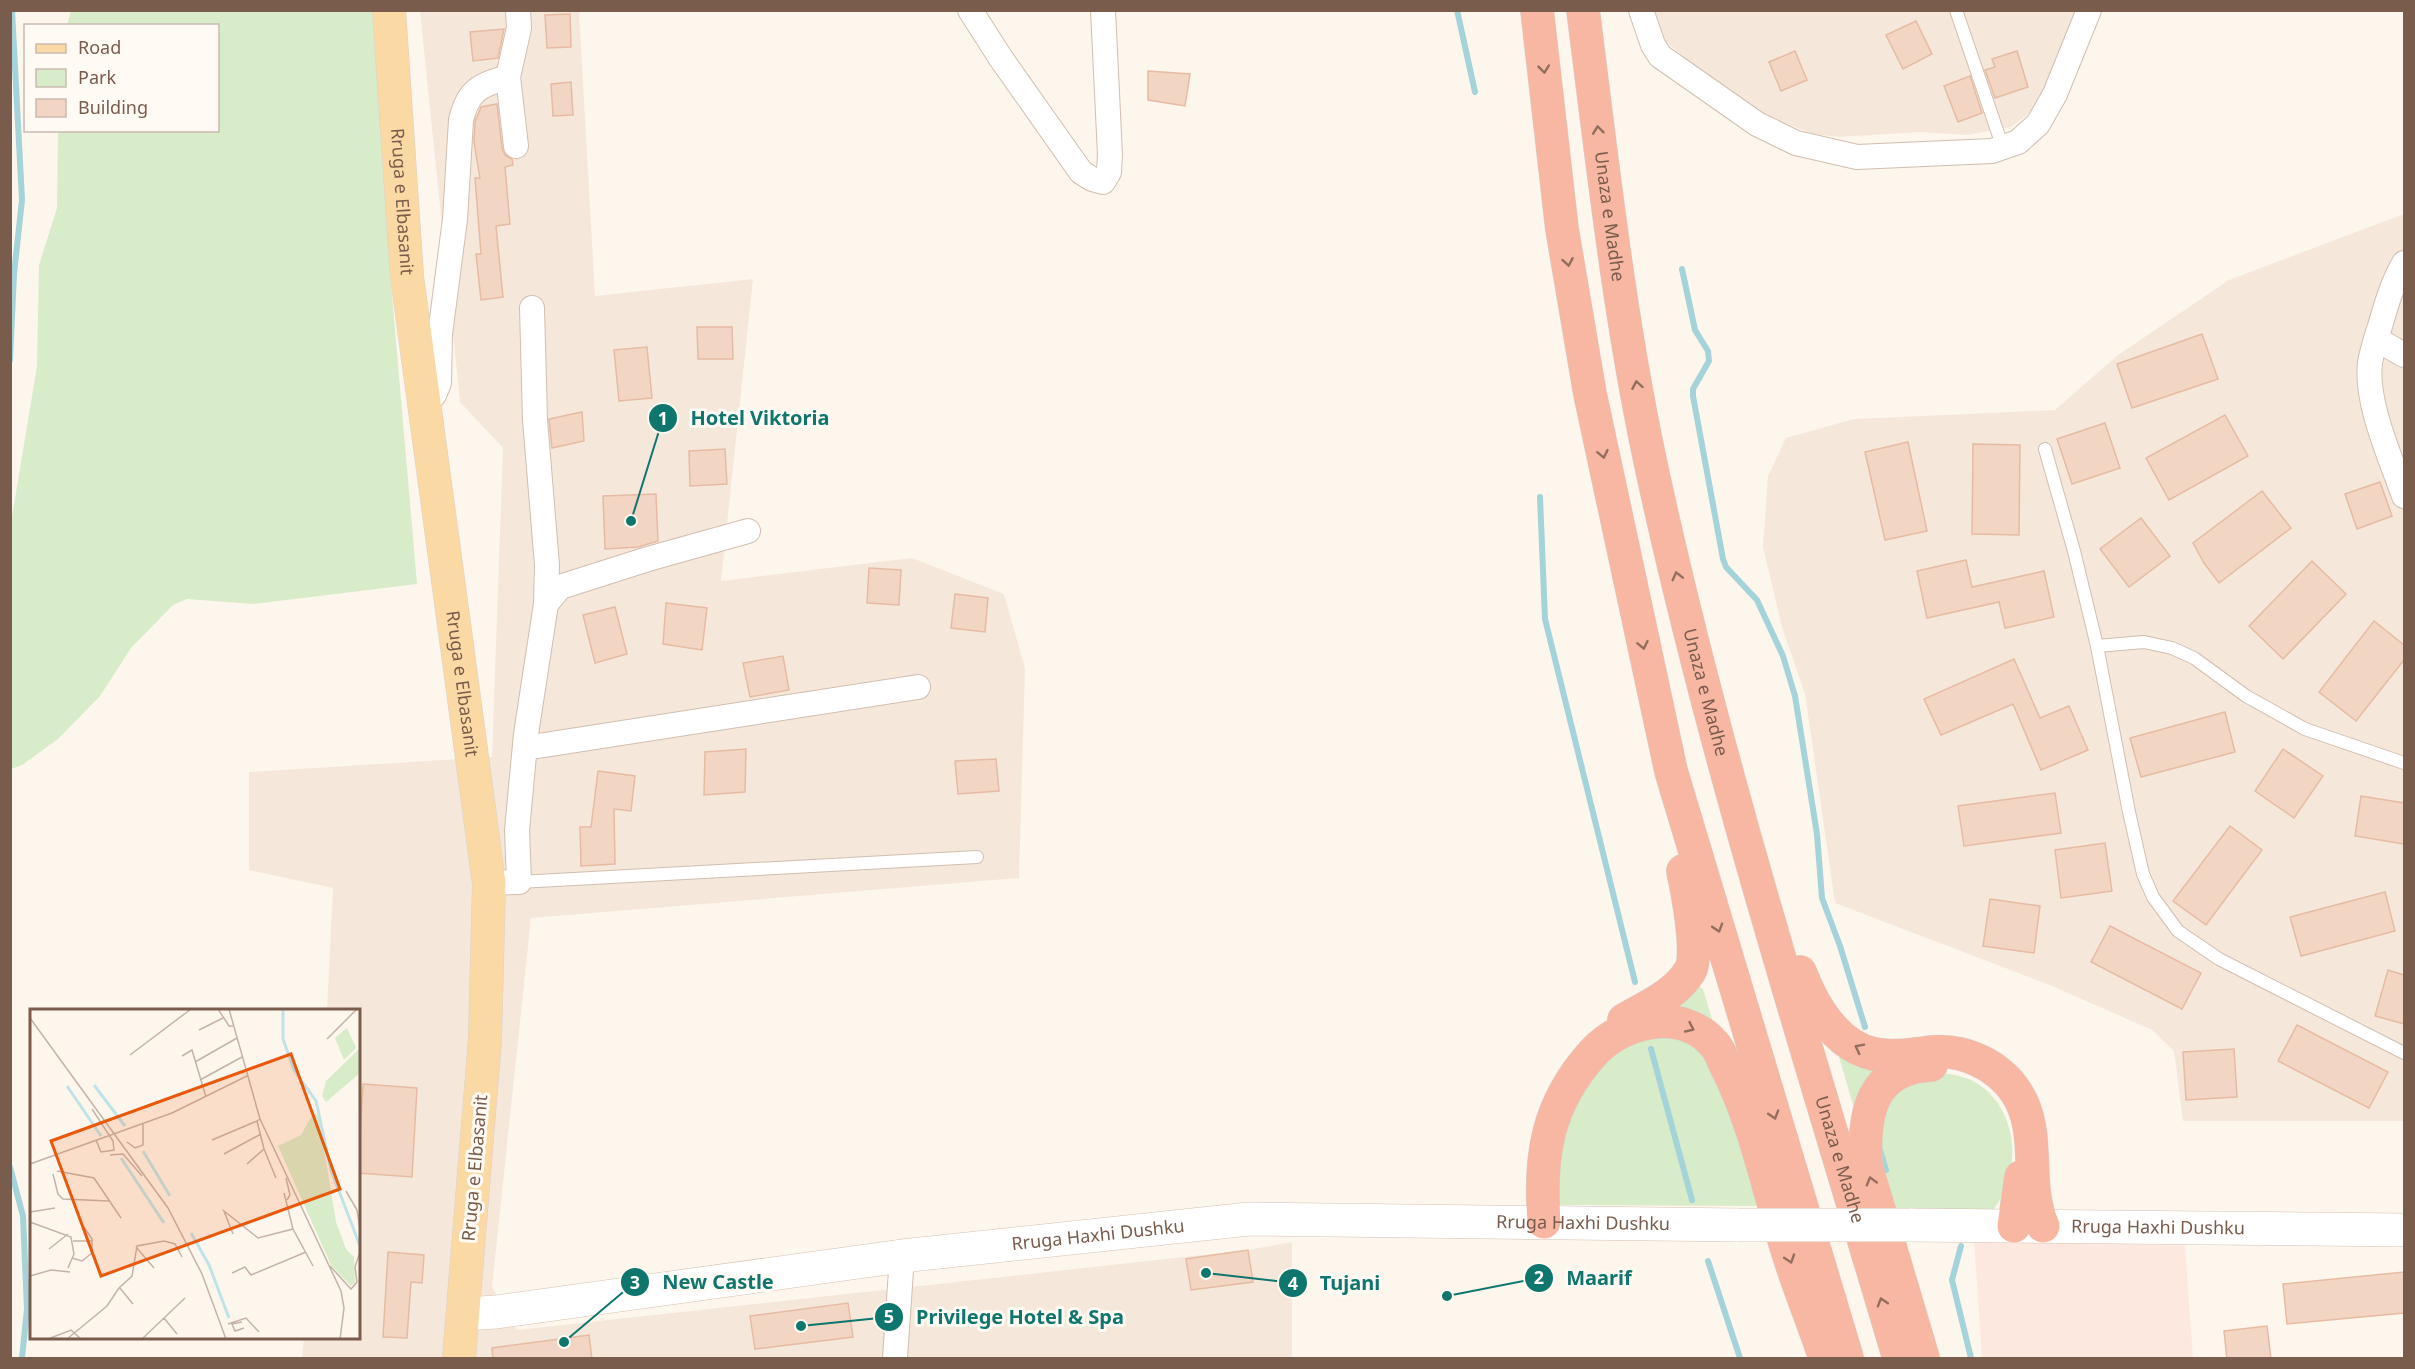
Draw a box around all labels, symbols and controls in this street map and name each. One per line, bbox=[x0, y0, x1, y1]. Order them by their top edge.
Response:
legend bbox=[24, 24, 219, 132]
text: Road bbox=[78, 35, 121, 59]
one-way arrow bbox=[1537, 64, 1550, 73]
text: Park bbox=[78, 65, 116, 89]
text: Building bbox=[78, 95, 148, 119]
one-way arrow bbox=[1592, 126, 1605, 135]
street label: Rruga e Elbasanit bbox=[386, 127, 420, 276]
street label: Unaza e Madhe bbox=[1590, 150, 1631, 283]
one-way arrow bbox=[1561, 257, 1573, 267]
one-way arrow bbox=[1631, 381, 1644, 391]
callout: Hotel Viktoria bbox=[648, 399, 841, 437]
text: Hotel Viktoria bbox=[690, 404, 830, 431]
text: 1 bbox=[658, 406, 668, 430]
one-way arrow bbox=[1596, 449, 1609, 459]
one-way arrow bbox=[1672, 571, 1685, 581]
street label: Rruga e Elbasanit bbox=[441, 609, 485, 759]
street label: Unaza e Madhe bbox=[1678, 626, 1735, 759]
one-way arrow bbox=[1635, 640, 1648, 650]
one-way arrow bbox=[1711, 922, 1723, 933]
inset map bbox=[30, 1009, 360, 1339]
one-way arrow bbox=[1684, 1020, 1695, 1032]
one-way arrow bbox=[1855, 1043, 1866, 1055]
street label: Rruga e Elbasanit bbox=[456, 1093, 492, 1242]
street label: Unaza e Madhe bbox=[1810, 1093, 1871, 1226]
one-way arrow bbox=[1767, 1109, 1779, 1120]
one-way arrow bbox=[1866, 1176, 1878, 1187]
street label: Rruga Haxhi Dushku bbox=[1496, 1209, 1670, 1235]
street label: Rruga Haxhi Dushku bbox=[1010, 1213, 1186, 1255]
street label: Rruga Haxhi Dushku bbox=[2071, 1214, 2245, 1239]
one-way arrow bbox=[1783, 1253, 1795, 1264]
callout: Maarif bbox=[1524, 1259, 1643, 1297]
callout: New Castle bbox=[620, 1263, 786, 1301]
callout: Tujani bbox=[1278, 1264, 1392, 1302]
text: Maarif bbox=[1566, 1264, 1633, 1291]
text: 2 bbox=[1534, 1265, 1544, 1289]
text: New Castle bbox=[662, 1268, 774, 1295]
text: Tujani bbox=[1320, 1269, 1380, 1296]
text: 3 bbox=[630, 1270, 640, 1294]
text: 4 bbox=[1288, 1271, 1298, 1295]
one-way arrow bbox=[1877, 1297, 1889, 1308]
callout: Privilege Hotel & Spa bbox=[874, 1298, 1136, 1336]
text: Privilege Hotel & Spa bbox=[916, 1303, 1124, 1330]
text: 5 bbox=[884, 1304, 894, 1328]

